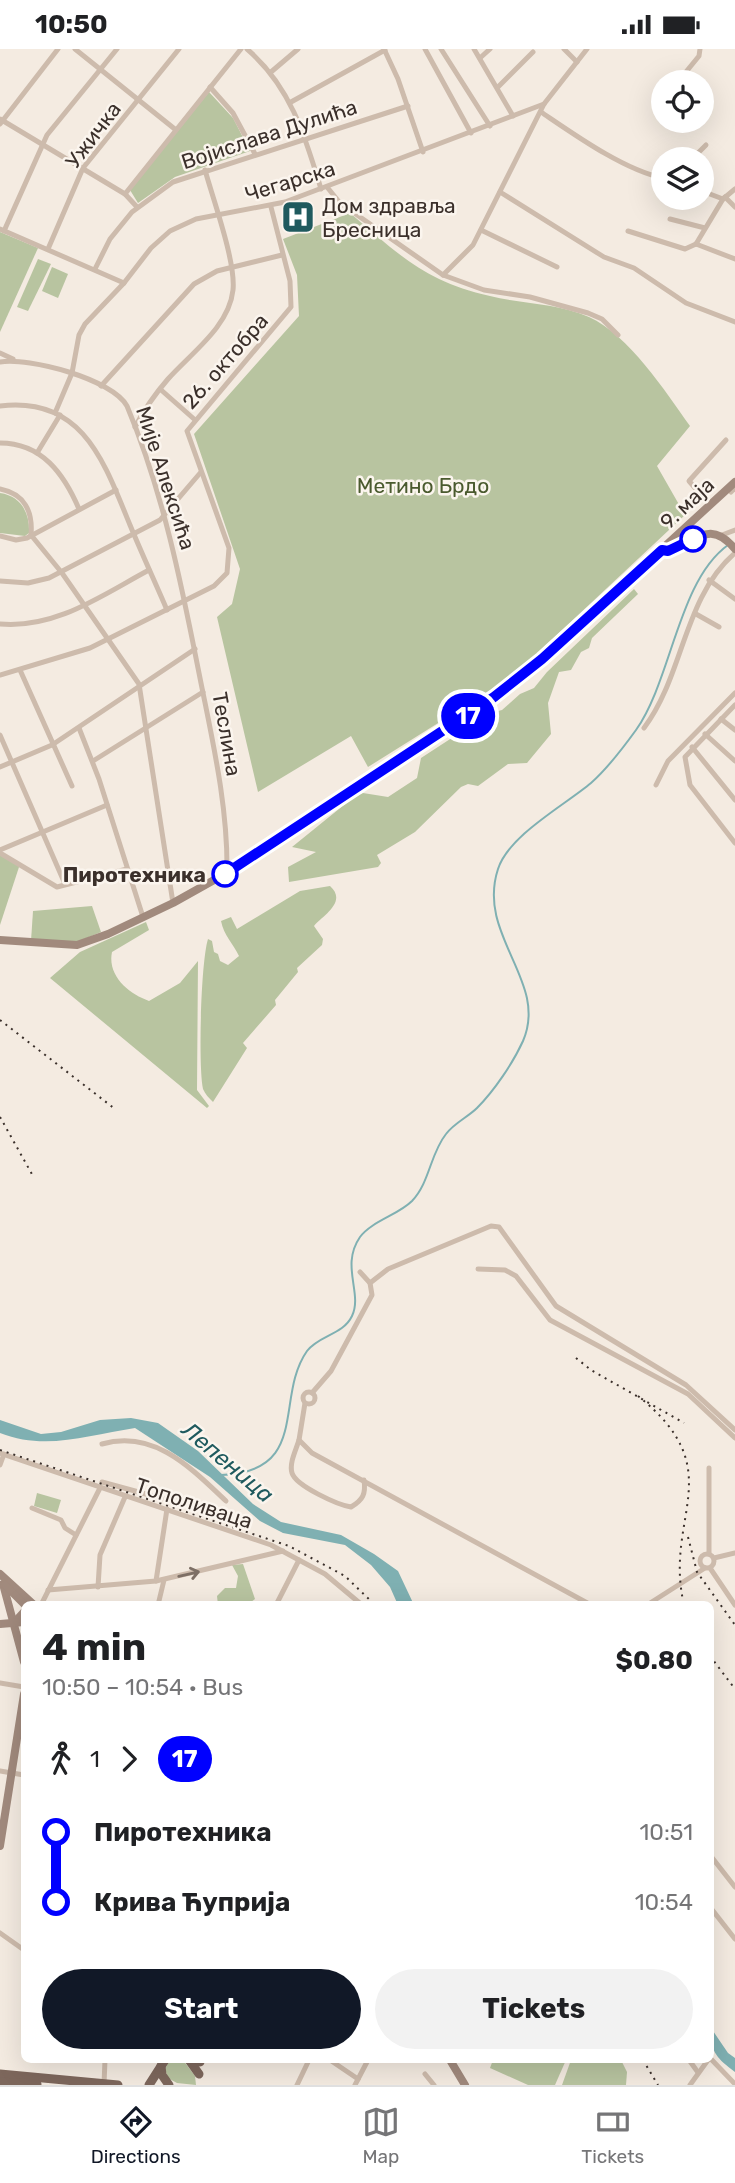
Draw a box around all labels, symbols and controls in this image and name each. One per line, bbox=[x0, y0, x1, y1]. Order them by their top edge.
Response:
text: 10:50 bbox=[35, 9, 108, 40]
map controls bbox=[651, 70, 714, 210]
button: locate bbox=[651, 70, 714, 133]
street label: Војислава Дулића bbox=[178, 94, 360, 174]
street label: Ужичка bbox=[60, 97, 126, 173]
button: layers bbox=[651, 147, 714, 210]
street label: Чегарска bbox=[242, 155, 338, 207]
place label: Дом здравља Бресница bbox=[322, 193, 456, 242]
hospital icon: Дом здравља Бресница bbox=[279, 198, 317, 236]
street label: 26. октобра bbox=[177, 308, 273, 414]
street label: Мије Алексића bbox=[131, 403, 201, 553]
street label: 9. маја bbox=[655, 472, 719, 534]
park label: Метино Брдо bbox=[357, 473, 489, 498]
unlabelled marker bbox=[680, 526, 706, 552]
street label: Теслина bbox=[207, 690, 247, 778]
line badge: 17 bbox=[436, 693, 500, 739]
text: 17 bbox=[455, 702, 481, 730]
marker: Пиротехника bbox=[212, 861, 238, 887]
place label: Пиротехника bbox=[63, 862, 206, 887]
water label: Лепеница bbox=[175, 1414, 280, 1508]
street label: Тополиваца bbox=[132, 1472, 256, 1534]
one-way arrow bbox=[177, 1567, 200, 1580]
text: 4 min bbox=[42, 1624, 146, 1670]
text: $0.80 bbox=[616, 1645, 693, 1676]
text: 10:50 – 10:54 · Bus bbox=[42, 1673, 243, 1701]
icon: walk bbox=[42, 1740, 80, 1778]
icon: forward bbox=[110, 1740, 148, 1778]
text: 1 bbox=[90, 1745, 100, 1773]
text: 17 bbox=[172, 1745, 198, 1773]
text: Пиротехника bbox=[94, 1817, 272, 1848]
text: 10:51 bbox=[640, 1818, 693, 1846]
text: Крива Ћуприја bbox=[94, 1887, 290, 1918]
text: 10:54 bbox=[635, 1888, 693, 1916]
button: Start bbox=[42, 1969, 361, 2049]
button: Tickets bbox=[375, 1969, 693, 2049]
tab: Directions bbox=[91, 2103, 181, 2168]
tab: Map bbox=[362, 2103, 400, 2168]
tab: Tickets bbox=[581, 2103, 644, 2168]

